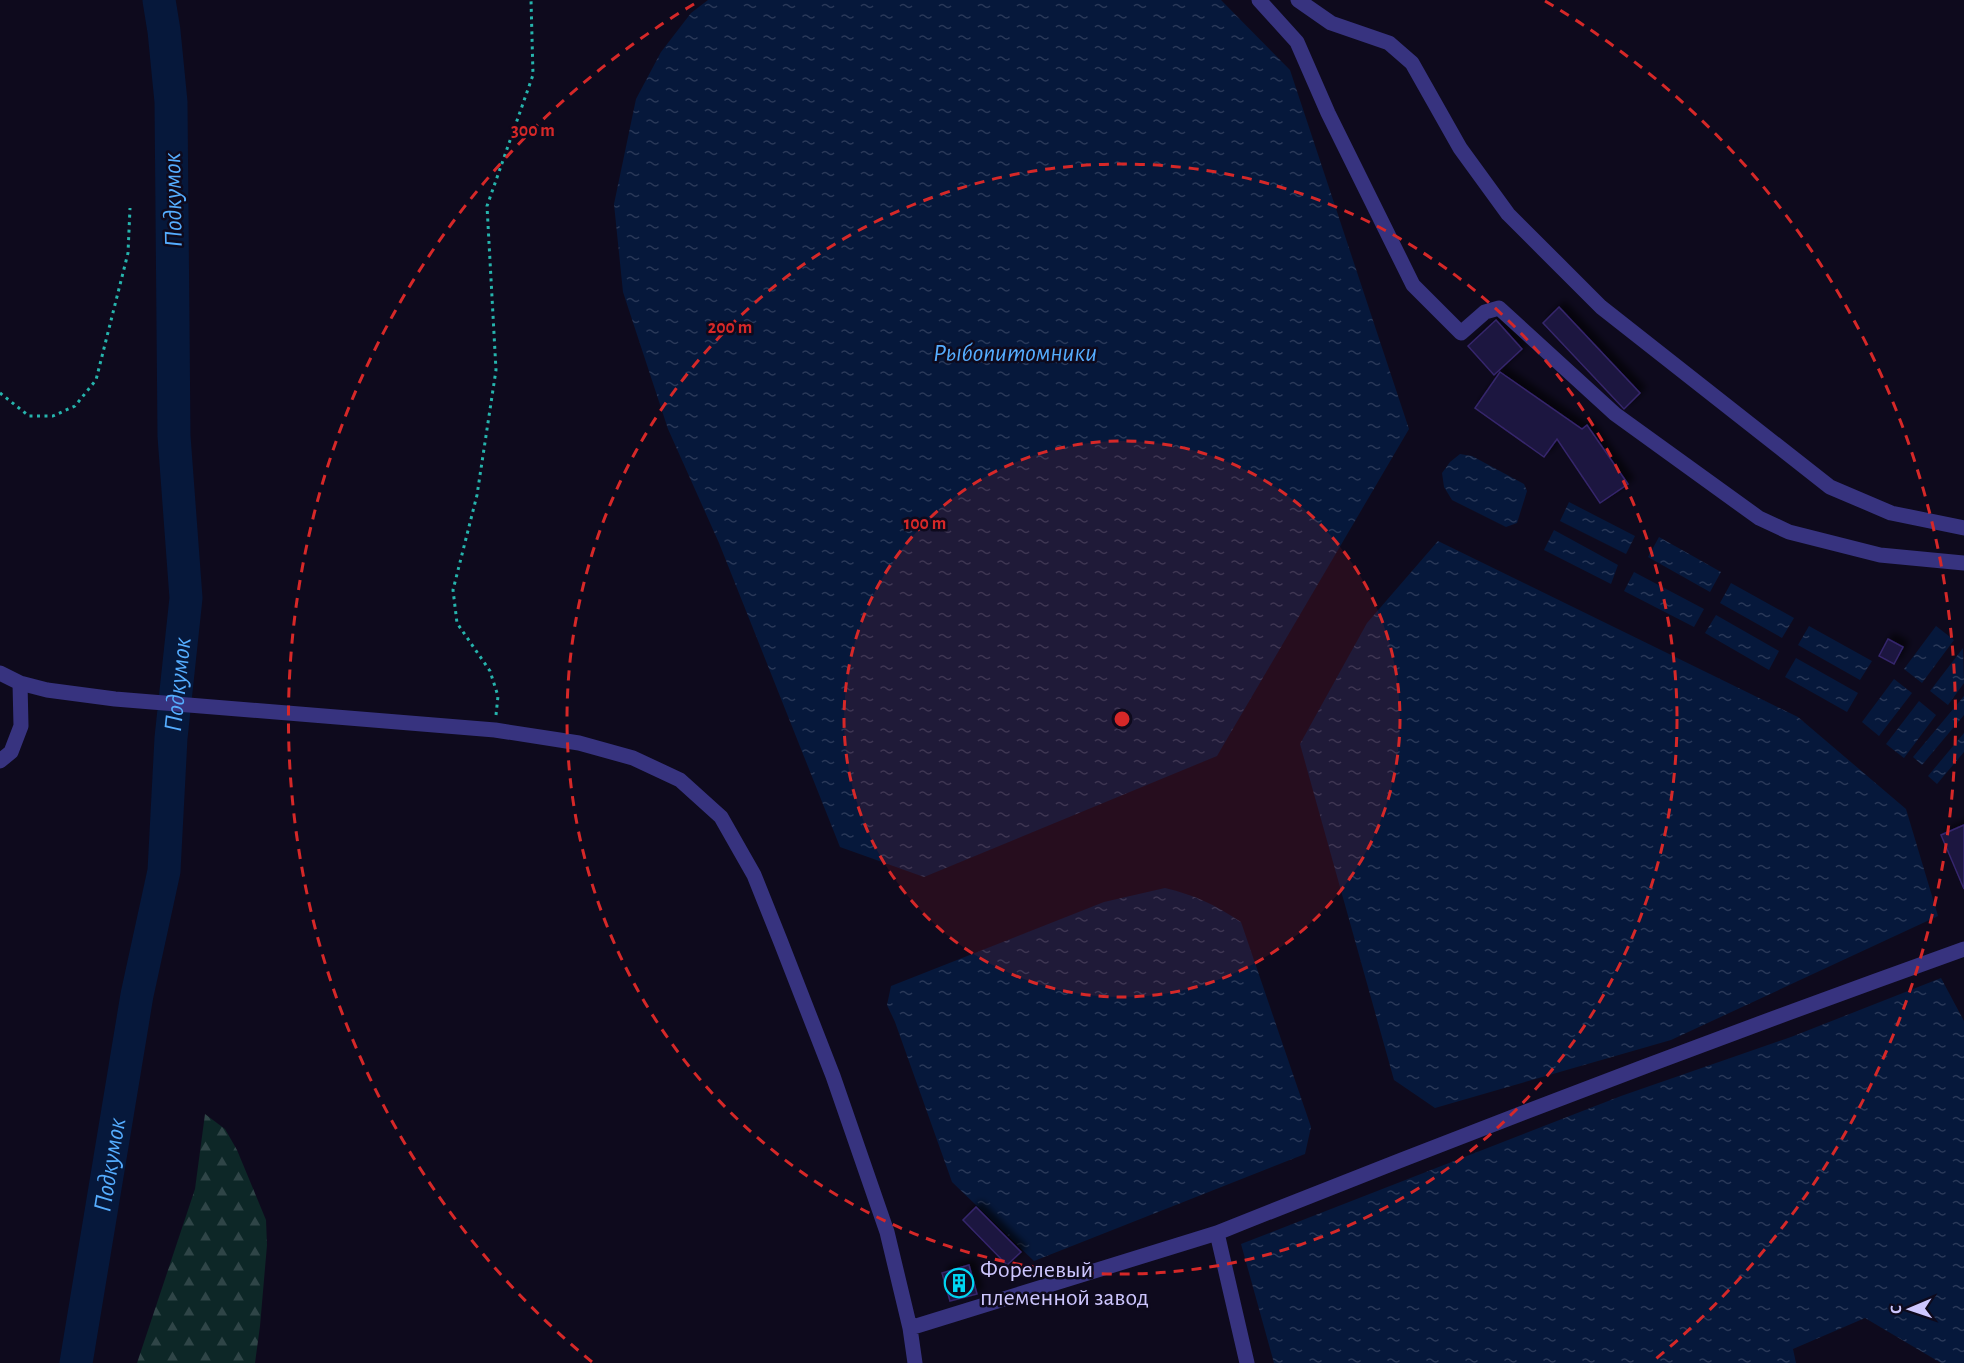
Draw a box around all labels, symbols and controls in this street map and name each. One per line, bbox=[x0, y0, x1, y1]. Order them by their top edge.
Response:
text: 300 m bbox=[511, 122, 555, 140]
water label: Подкумок bbox=[159, 152, 187, 248]
text: 200 m bbox=[708, 319, 752, 337]
water label: Рыбопитомники bbox=[933, 340, 1097, 366]
text: 100 m bbox=[904, 515, 946, 533]
water label: Подкумок bbox=[160, 636, 196, 733]
centre of rings bbox=[1112, 709, 1132, 729]
water label: Подкумок bbox=[89, 1116, 130, 1214]
place label: Форелевый племенной завод bbox=[980, 1258, 1149, 1310]
building icon: Форелевый племенной завод bbox=[943, 1267, 975, 1299]
north arrow bbox=[1880, 1279, 1940, 1339]
text: С bbox=[1888, 1305, 1904, 1314]

